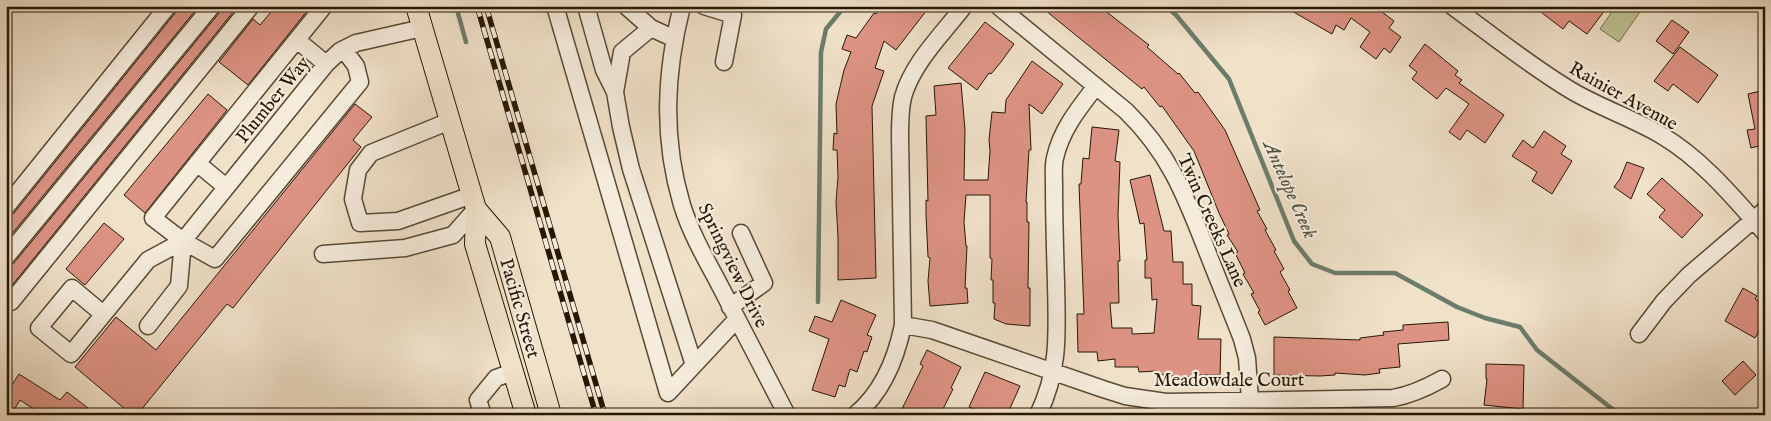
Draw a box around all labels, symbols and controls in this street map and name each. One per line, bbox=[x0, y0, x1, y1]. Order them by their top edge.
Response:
street label: Plumber Way bbox=[231, 51, 316, 149]
street label: Rainier Avenue bbox=[1564, 57, 1682, 137]
water label: Antelope Creek bbox=[1256, 135, 1322, 243]
street label: Twin Creeks Lane bbox=[1171, 150, 1251, 292]
street label: Springview Drive bbox=[692, 200, 773, 332]
street label: Pacific Street bbox=[493, 256, 545, 362]
street label: Meadowdale Court bbox=[1154, 369, 1305, 393]

